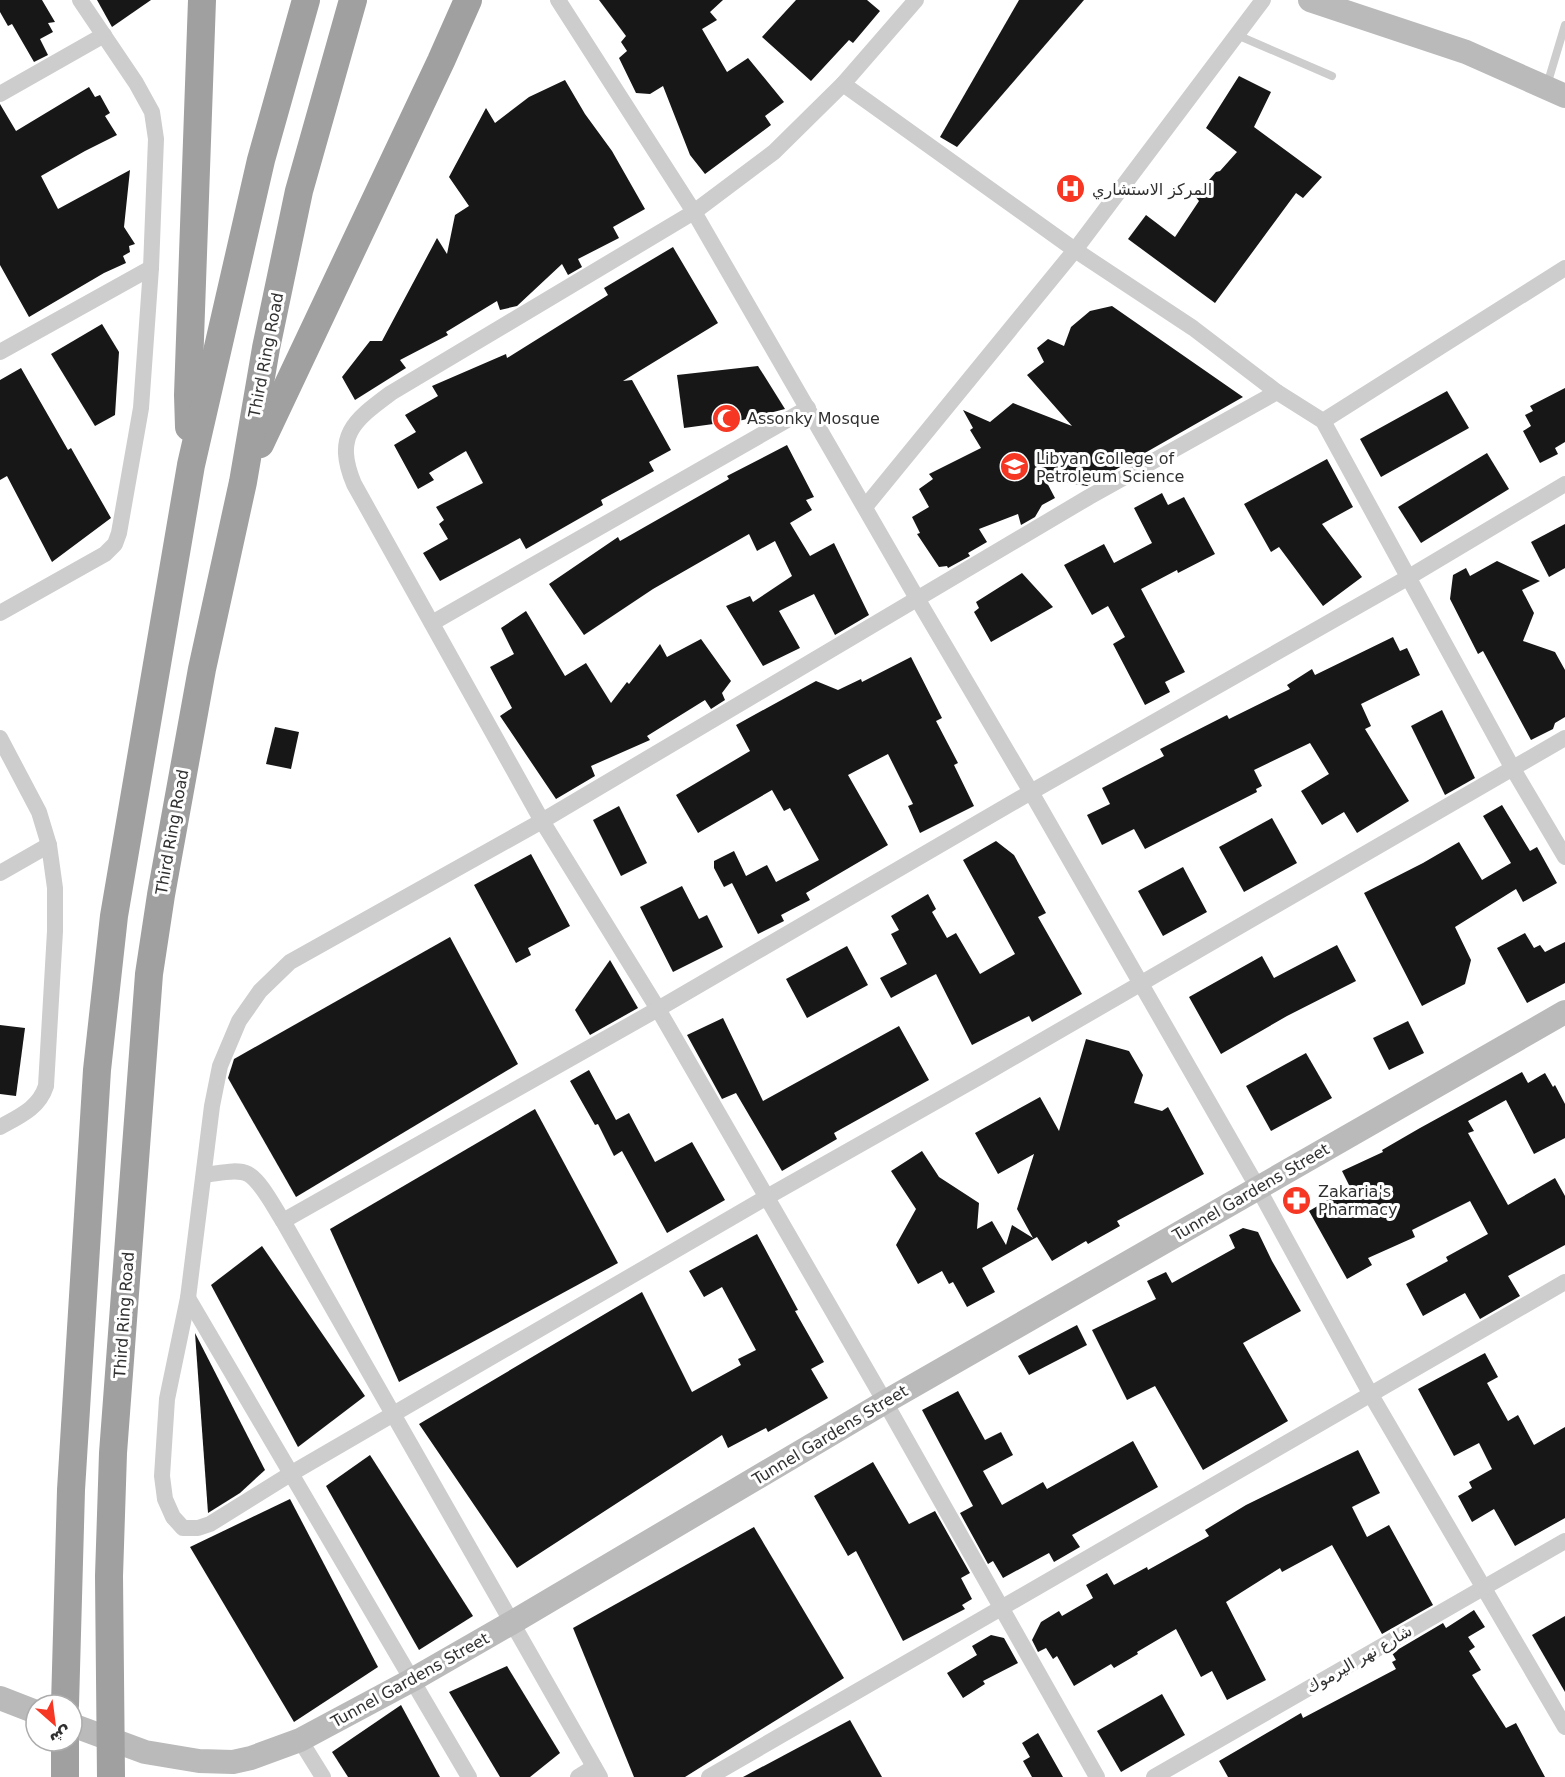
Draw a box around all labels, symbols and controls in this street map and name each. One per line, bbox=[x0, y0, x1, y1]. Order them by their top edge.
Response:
hospital icon: المركز الاستشاري bbox=[1055, 173, 1087, 205]
place label: المركز الاستشاري bbox=[1092, 180, 1212, 200]
street label: Third Ring Road bbox=[244, 291, 287, 420]
mosque icon: Assonky Mosque bbox=[710, 402, 742, 434]
place label: Assonky Mosque bbox=[747, 409, 880, 428]
place label: Libyan College of Petroleum Science bbox=[1036, 449, 1184, 486]
school or university icon: Libyan College of Petroleum Science bbox=[999, 451, 1031, 483]
street label: Third Ring Road bbox=[151, 768, 192, 897]
street label: Tunnel Gardens Street bbox=[1168, 1139, 1333, 1245]
place label: Zakaria's Pharmacy bbox=[1318, 1182, 1398, 1219]
pharmacy icon: Zakaria's Pharmacy bbox=[1281, 1184, 1313, 1216]
street label: Third Ring Road bbox=[110, 1251, 138, 1380]
street label: Tunnel Gardens Street bbox=[748, 1381, 911, 1489]
street label: شارع نهر اليرموك bbox=[1303, 1621, 1416, 1698]
street label: Tunnel Gardens Street bbox=[327, 1629, 492, 1732]
north arrow bbox=[24, 1693, 84, 1753]
text: ش bbox=[47, 1722, 75, 1749]

